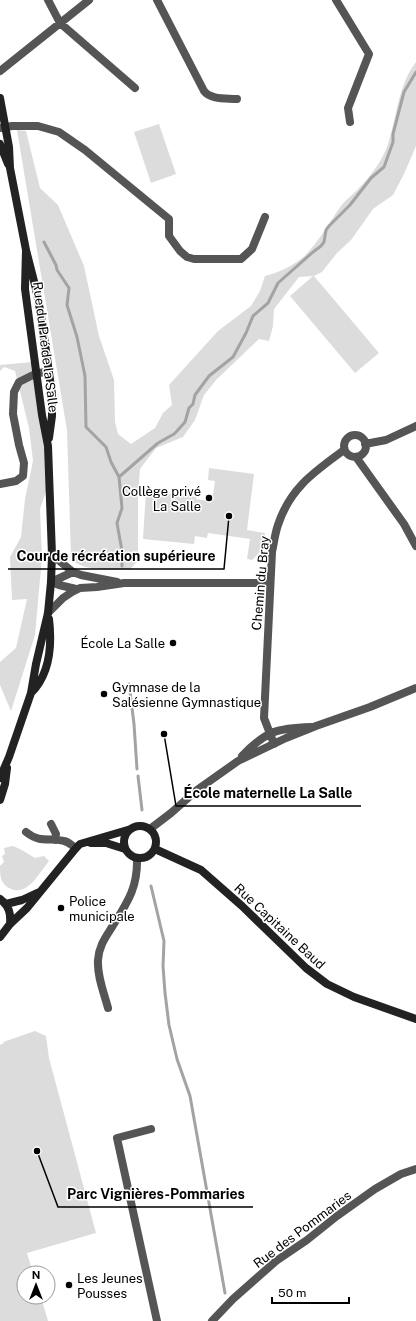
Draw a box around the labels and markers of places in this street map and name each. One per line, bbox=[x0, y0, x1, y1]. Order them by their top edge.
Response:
place label: Collège privé La Salle bbox=[122, 484, 201, 514]
marker: Collège privé La Salle bbox=[204, 493, 214, 503]
callout: Cour de récréation supérieure bbox=[8, 543, 224, 569]
place label: École La Salle bbox=[80, 635, 165, 651]
marker: École La Salle bbox=[168, 638, 178, 648]
place label: Gymnase de la Salésienne Gymnastique bbox=[112, 680, 261, 710]
marker: Gymnase de la Salésienne Gymnastique bbox=[99, 689, 109, 699]
callout: École maternelle La Salle bbox=[176, 780, 361, 806]
place label: Police municipale bbox=[69, 894, 135, 924]
marker: Police municipale bbox=[56, 903, 66, 913]
callout: Parc Vignières-Pommaries bbox=[58, 1181, 253, 1207]
place label: Les Jeunes Pousses bbox=[77, 1271, 143, 1301]
marker: Les Jeunes Pousses bbox=[64, 1280, 74, 1290]

